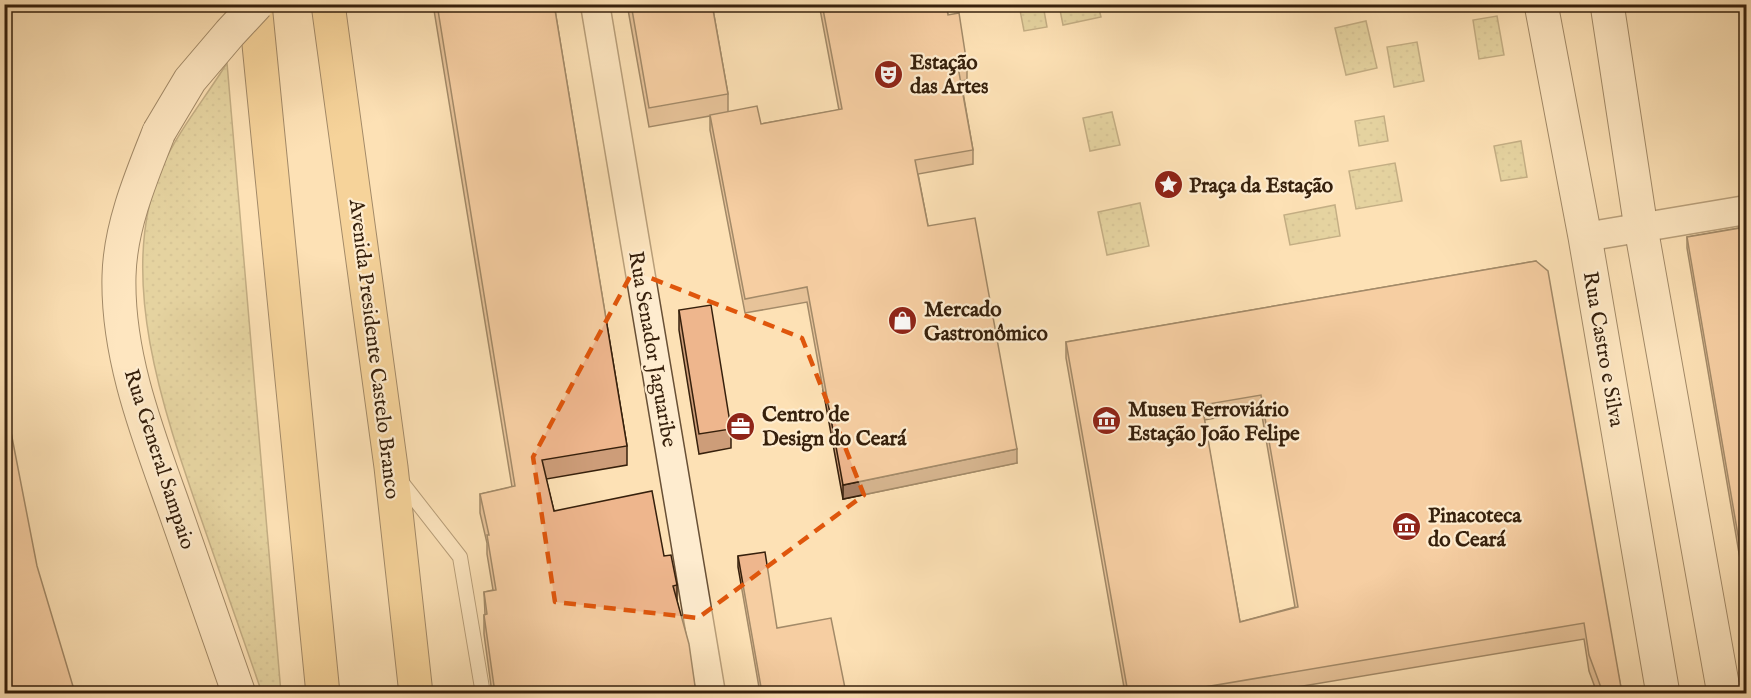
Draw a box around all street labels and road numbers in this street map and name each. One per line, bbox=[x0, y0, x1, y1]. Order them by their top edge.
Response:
street label: Avenida Presidente Castelo Branco bbox=[342, 197, 405, 501]
street label: Rua Senador Jaguaribe bbox=[621, 249, 682, 450]
street label: Rua Castro e Silva bbox=[1576, 270, 1630, 430]
street label: Rua General Sampaio bbox=[117, 366, 200, 553]

